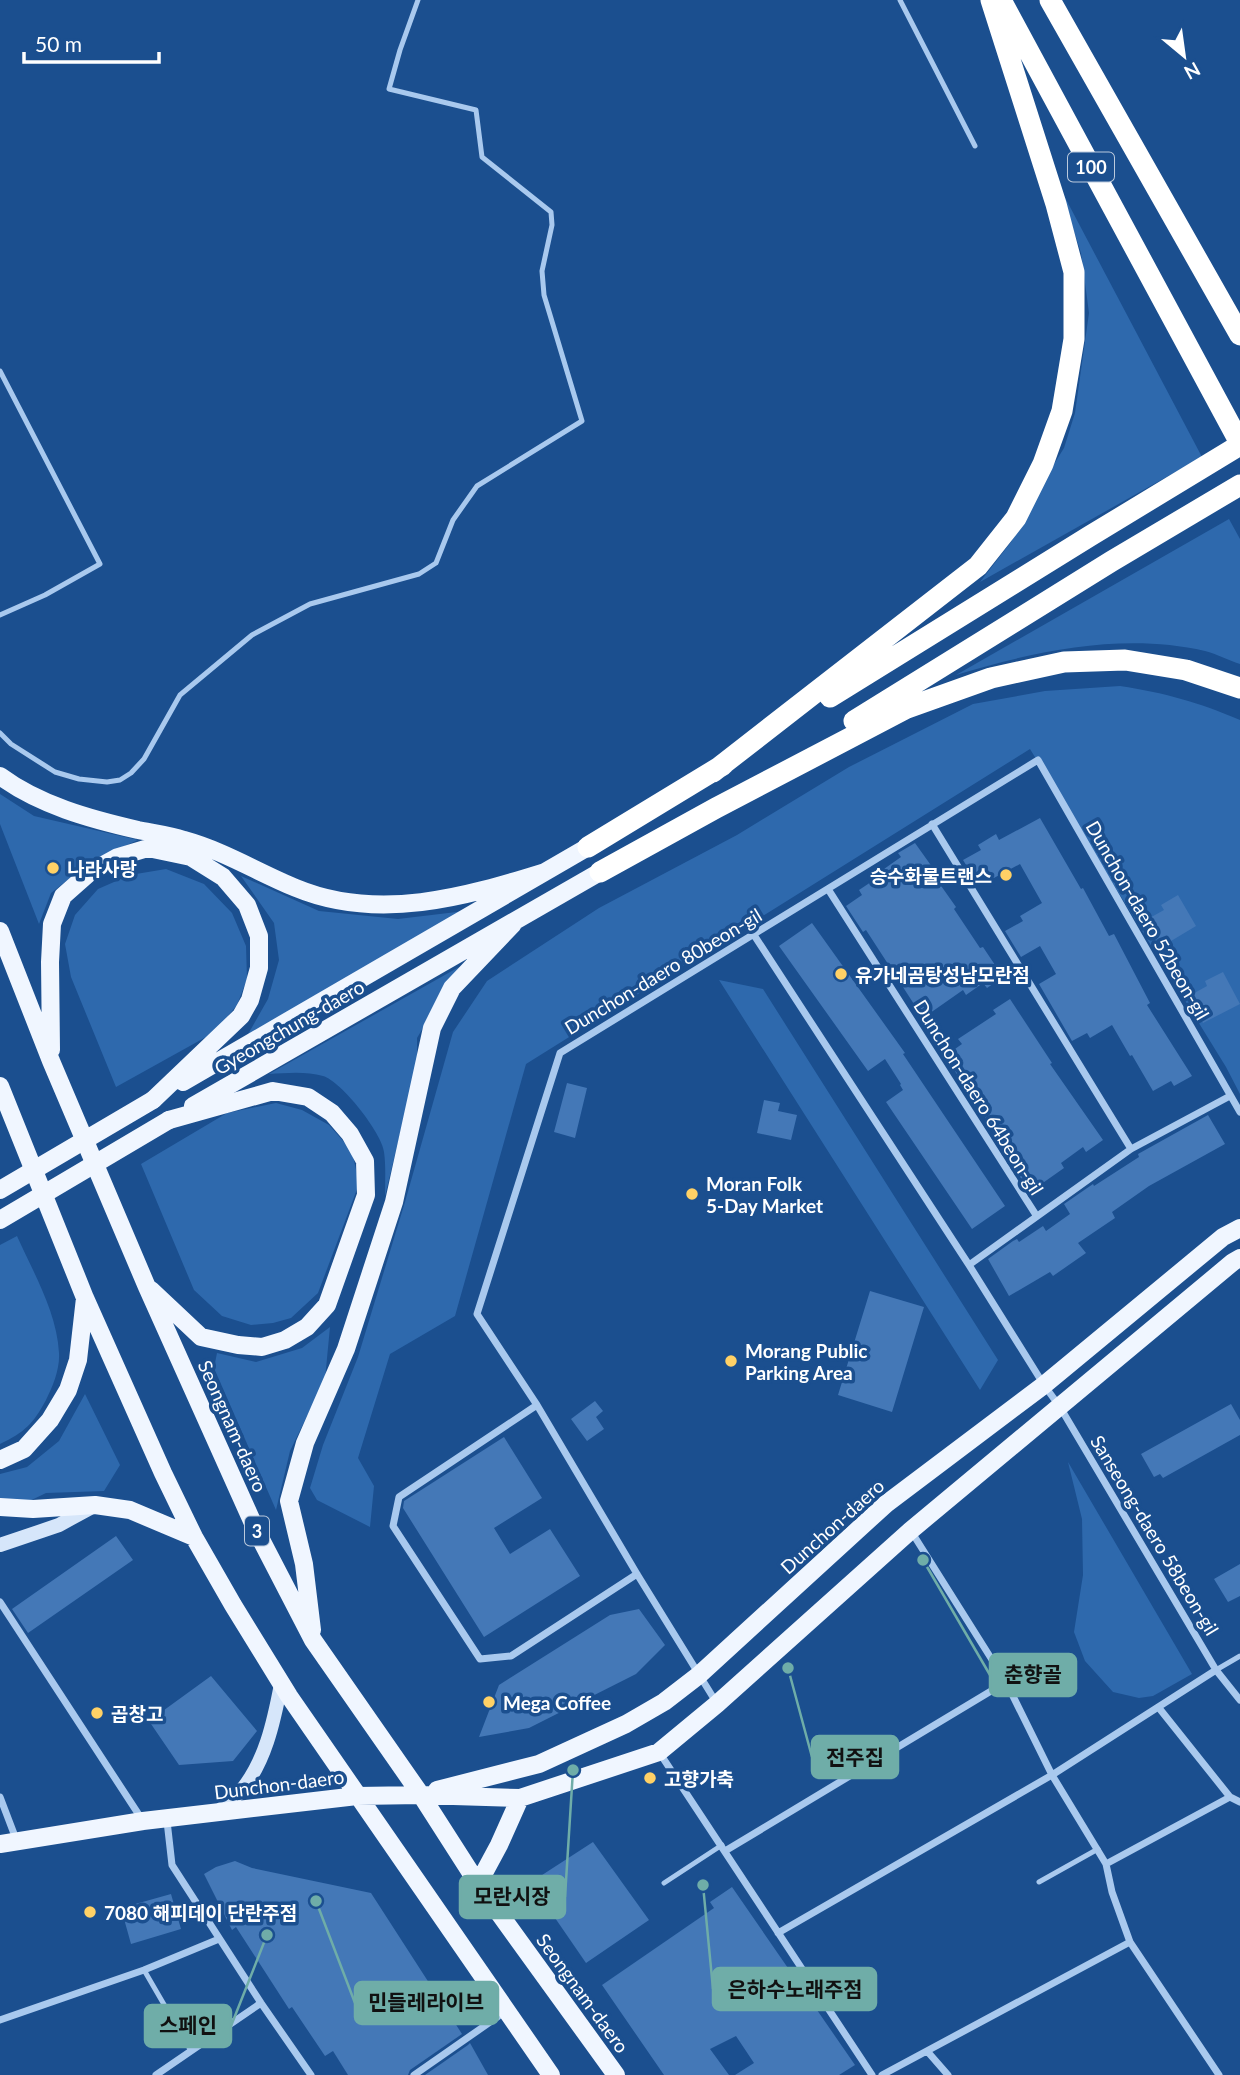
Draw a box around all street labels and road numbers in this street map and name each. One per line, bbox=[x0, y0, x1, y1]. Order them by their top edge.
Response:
road number: 100 bbox=[1068, 152, 1114, 182]
street label: Dunchon-daero 52beon-gil bbox=[1082, 816, 1214, 1024]
street label: Dunchon-daero 80beon-gil bbox=[560, 903, 766, 1039]
street label: Gyeongchung-daero bbox=[210, 975, 368, 1079]
street label: Dunchon-daero 64beon-gil bbox=[909, 995, 1049, 1199]
street label: Seongnam-daero bbox=[194, 1357, 272, 1495]
street label: Sanseong-daero 58beon-gil bbox=[1086, 1431, 1224, 1639]
street label: Dunchon-daero bbox=[776, 1474, 888, 1578]
road number: 3 bbox=[245, 1516, 269, 1546]
street label: Dunchon-daero bbox=[213, 1765, 345, 1803]
street label: Seongnam-daero bbox=[532, 1929, 634, 2057]

